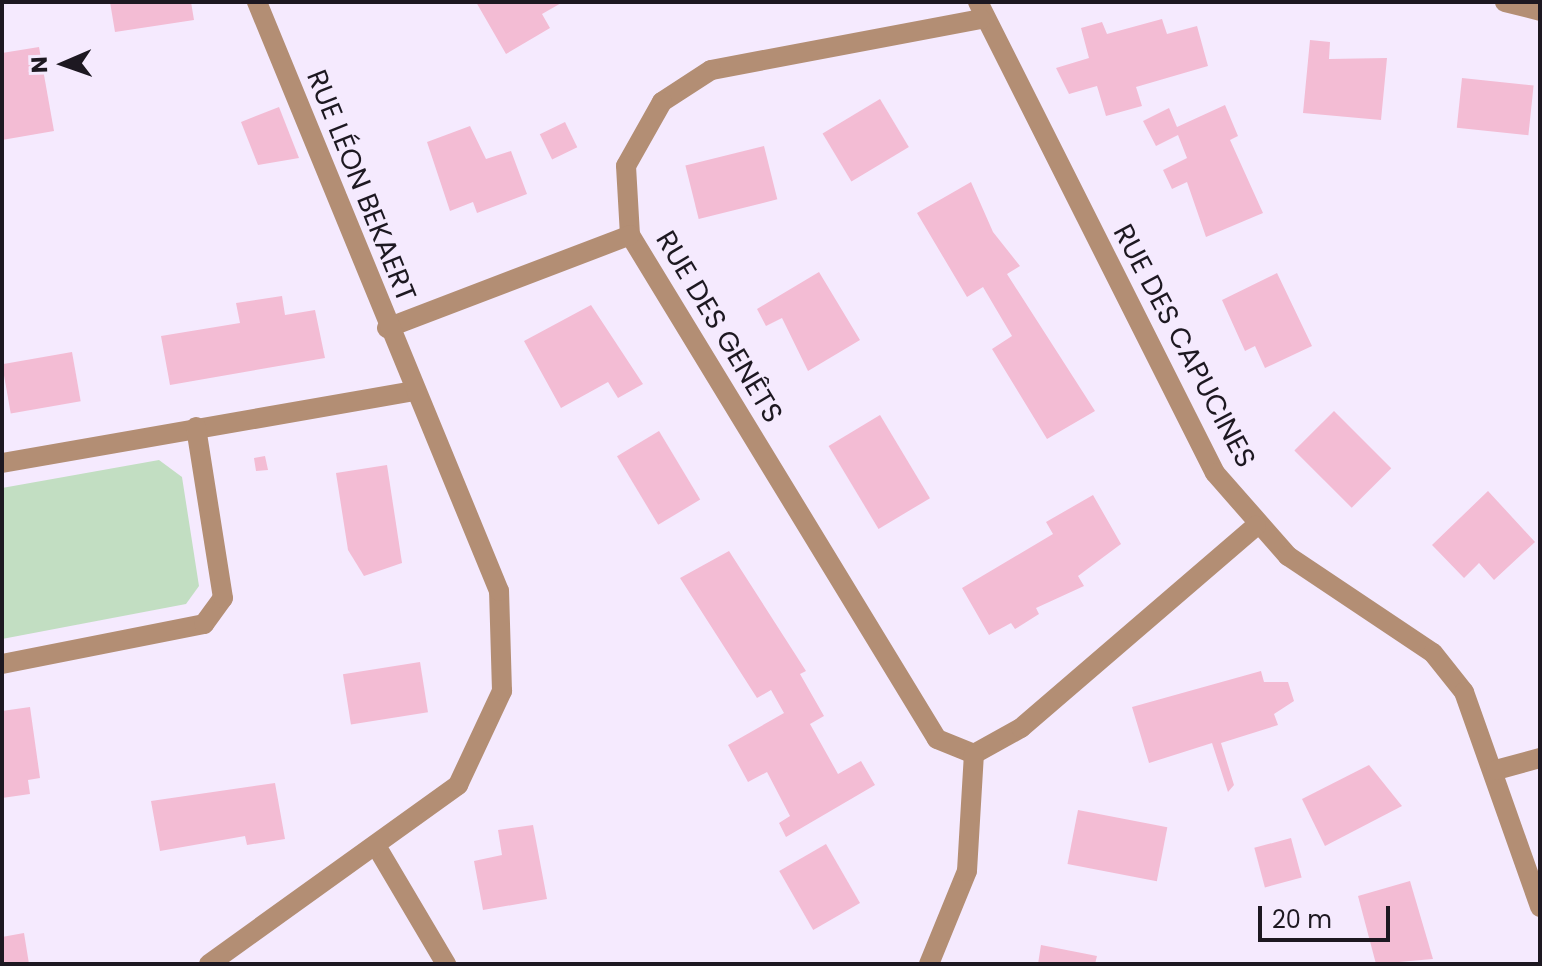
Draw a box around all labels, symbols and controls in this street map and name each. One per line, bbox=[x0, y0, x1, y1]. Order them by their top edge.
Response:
north arrow bbox=[24, 24, 104, 104]
text: N bbox=[24, 56, 55, 74]
street label: RUE LÉON BEKAERT bbox=[299, 65, 423, 307]
street label: RUE DES CAPUCINES bbox=[1106, 219, 1262, 473]
street label: RUE DES GENÊTS bbox=[649, 225, 789, 429]
scale bar bbox=[1262, 890, 1394, 940]
text: 20 m bbox=[1272, 903, 1332, 936]

